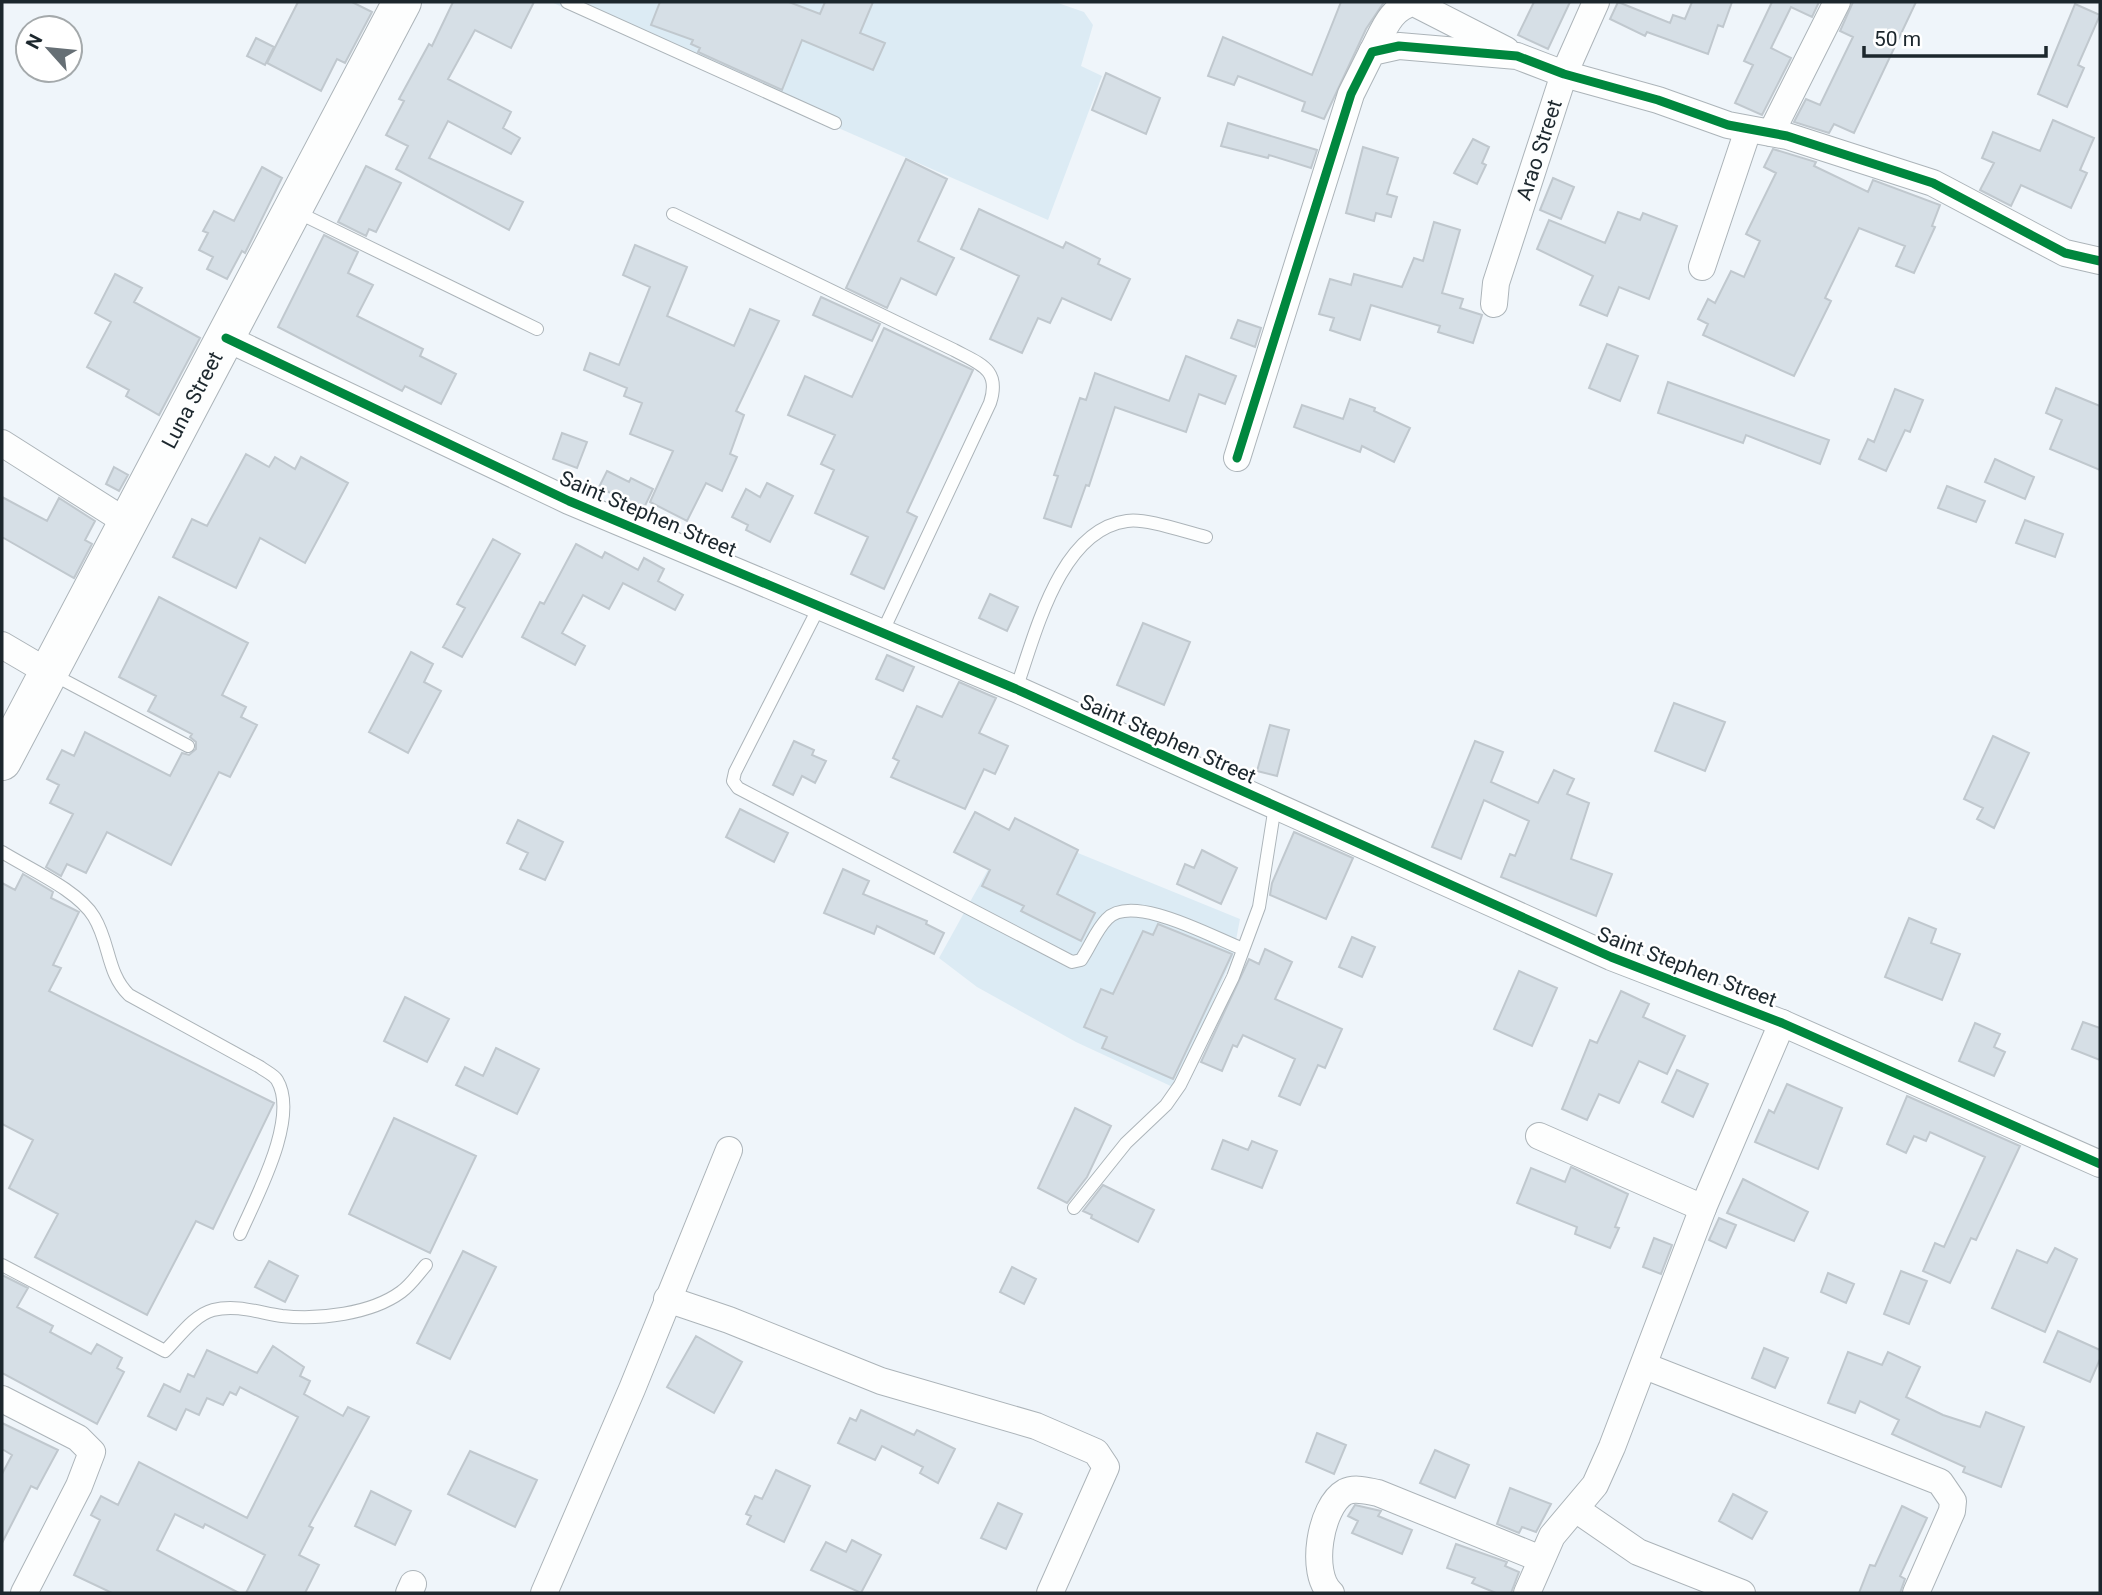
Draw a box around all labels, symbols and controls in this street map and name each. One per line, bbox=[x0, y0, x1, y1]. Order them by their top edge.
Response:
north arrow bbox=[14, 14, 84, 84]
scale bar bbox=[1864, 14, 2046, 58]
text: 50 m bbox=[1874, 27, 1921, 51]
text: N bbox=[21, 30, 48, 53]
street label: Arao Street bbox=[1512, 96, 1567, 203]
street label: Luna Street bbox=[157, 347, 228, 453]
street label: Saint Stephen Street bbox=[556, 466, 740, 562]
street label: Saint Stephen Street bbox=[1076, 689, 1260, 789]
street label: Saint Stephen Street bbox=[1594, 922, 1780, 1012]

